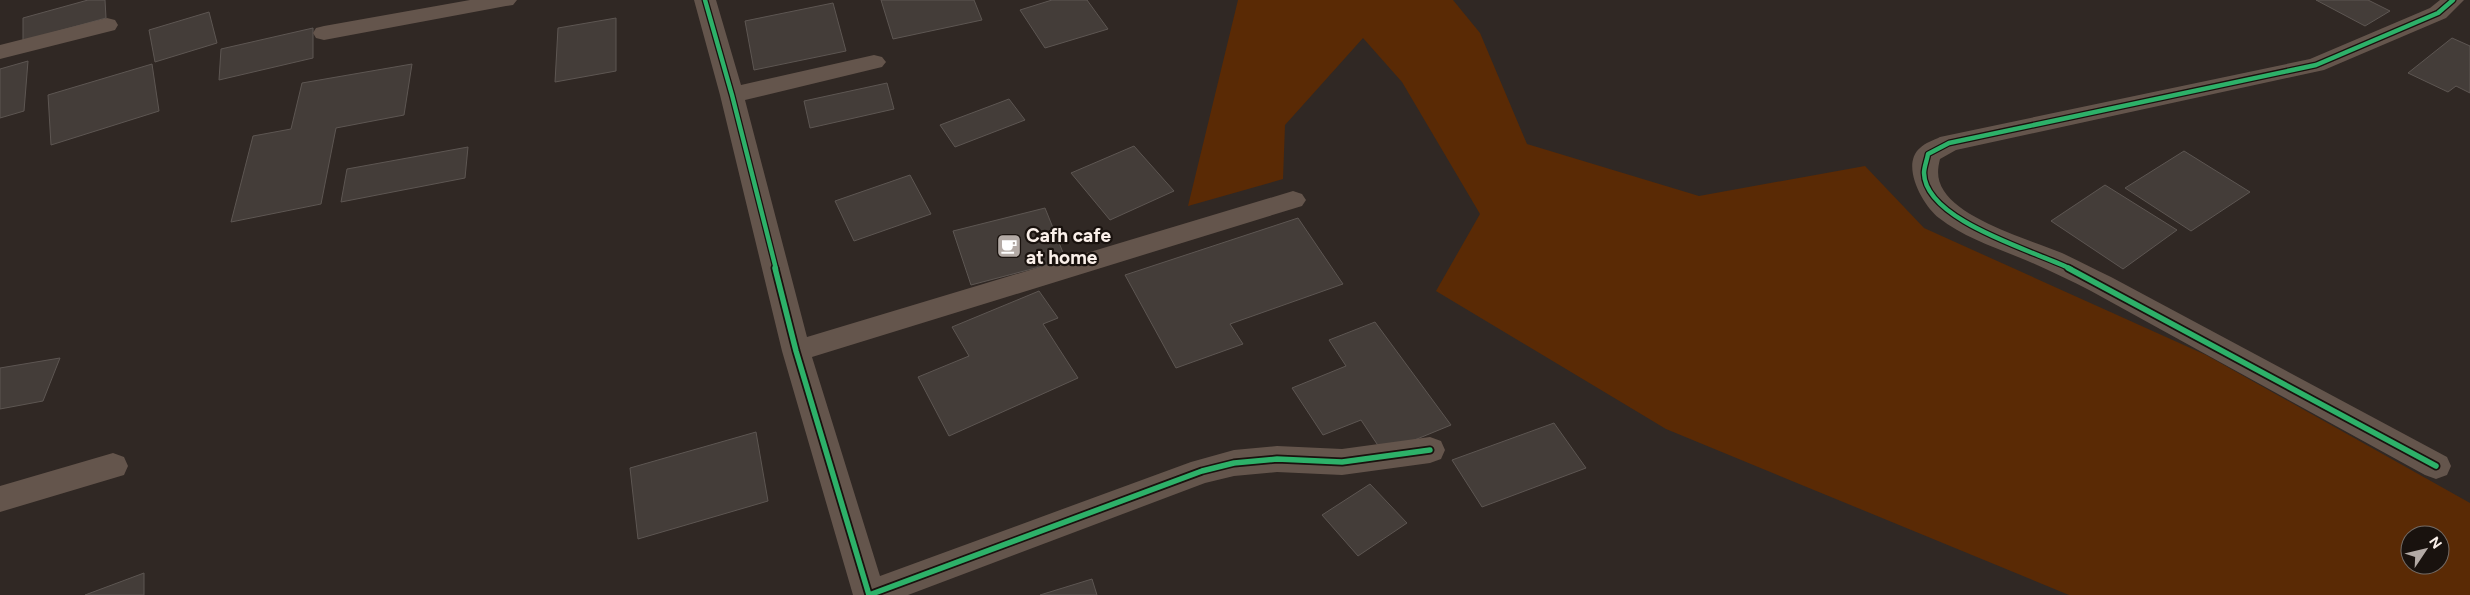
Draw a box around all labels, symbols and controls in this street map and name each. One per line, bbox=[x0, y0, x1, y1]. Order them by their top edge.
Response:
place label: Cafh cafe at home bbox=[1026, 224, 1111, 269]
cafe icon: Cafh cafe at home bbox=[996, 233, 1022, 259]
north arrow bbox=[2400, 525, 2450, 575]
text: N bbox=[2425, 534, 2445, 552]

